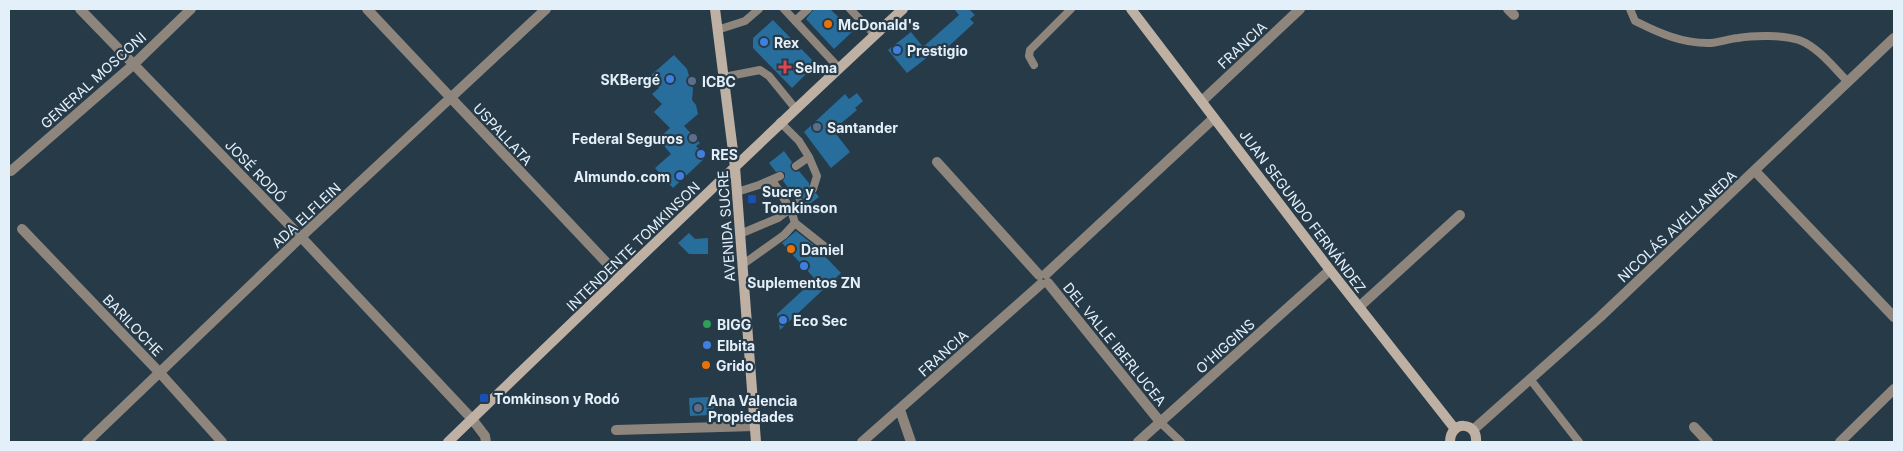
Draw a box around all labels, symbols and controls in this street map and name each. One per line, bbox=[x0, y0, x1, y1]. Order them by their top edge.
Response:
place label: McDonald's bbox=[838, 16, 920, 33]
marker: McDonald's bbox=[822, 18, 834, 30]
street label: FRANCIA bbox=[1214, 18, 1270, 72]
street label: GENERAL MOSCONI bbox=[37, 28, 149, 132]
place label: Rex bbox=[774, 34, 799, 51]
marker: Rex bbox=[758, 36, 770, 48]
place label: Prestigio bbox=[907, 42, 968, 59]
marker: Prestigio bbox=[891, 44, 903, 56]
place label: Selma bbox=[795, 59, 837, 76]
marker: Selma bbox=[779, 61, 791, 73]
place label: SKBergé bbox=[601, 71, 660, 88]
marker: SKBergé bbox=[664, 73, 676, 85]
place label: ICBC bbox=[702, 73, 736, 90]
marker: ICBC bbox=[686, 75, 698, 87]
street label: USPALLATA bbox=[470, 99, 536, 169]
place label: Santander bbox=[827, 119, 898, 136]
marker: Santander bbox=[811, 121, 823, 133]
street label: JUAN SEGUNDO FERNÁNDEZ bbox=[1236, 126, 1370, 296]
place label: Federal Seguros bbox=[572, 130, 683, 147]
marker: Federal Seguros bbox=[687, 132, 699, 144]
street label: JOSÉ RODÓ bbox=[222, 136, 290, 206]
place label: RES bbox=[711, 146, 738, 163]
marker: RES bbox=[695, 148, 707, 160]
street label: NICOLÁS AVELLANEDA bbox=[1614, 166, 1740, 285]
place label: Almundo.com bbox=[574, 168, 670, 185]
marker: Almundo.com bbox=[674, 170, 686, 182]
street label: AVENIDA SUCRE bbox=[714, 170, 738, 282]
street label: INTENDENTE TOMKINSON bbox=[563, 178, 703, 314]
street label: ADA ELFLEIN bbox=[268, 179, 344, 251]
place label: Sucre y Tomkinson bbox=[762, 183, 837, 216]
marker: Sucre y Tomkinson bbox=[746, 193, 758, 205]
place label: Daniel bbox=[801, 241, 844, 258]
marker: Daniel bbox=[785, 243, 797, 255]
marker: Suplementos ZN bbox=[798, 260, 810, 272]
place label: Suplementos ZN bbox=[747, 274, 861, 291]
street label: DEL VALLE IBERLUCEA bbox=[1060, 279, 1170, 409]
street label: BARILOCHE bbox=[99, 291, 167, 359]
place label: Eco Sec bbox=[793, 312, 847, 329]
marker: Eco Sec bbox=[777, 314, 789, 326]
street label: O'HIGGINS bbox=[1192, 315, 1258, 377]
place label: BIGG bbox=[717, 316, 751, 333]
marker: BIGG bbox=[701, 318, 713, 330]
street label: FRANCIA bbox=[915, 326, 972, 380]
place label: Elbita bbox=[717, 337, 755, 354]
marker: Elbita bbox=[701, 339, 713, 351]
place label: Grido bbox=[716, 357, 754, 374]
marker: Grido bbox=[700, 359, 712, 371]
place label: Tomkinson y Rodó bbox=[494, 390, 620, 407]
marker: Tomkinson y Rodó bbox=[478, 392, 490, 404]
place label: Ana Valencia Propiedades bbox=[708, 392, 797, 425]
marker: Ana Valencia Propiedades bbox=[692, 402, 704, 414]

